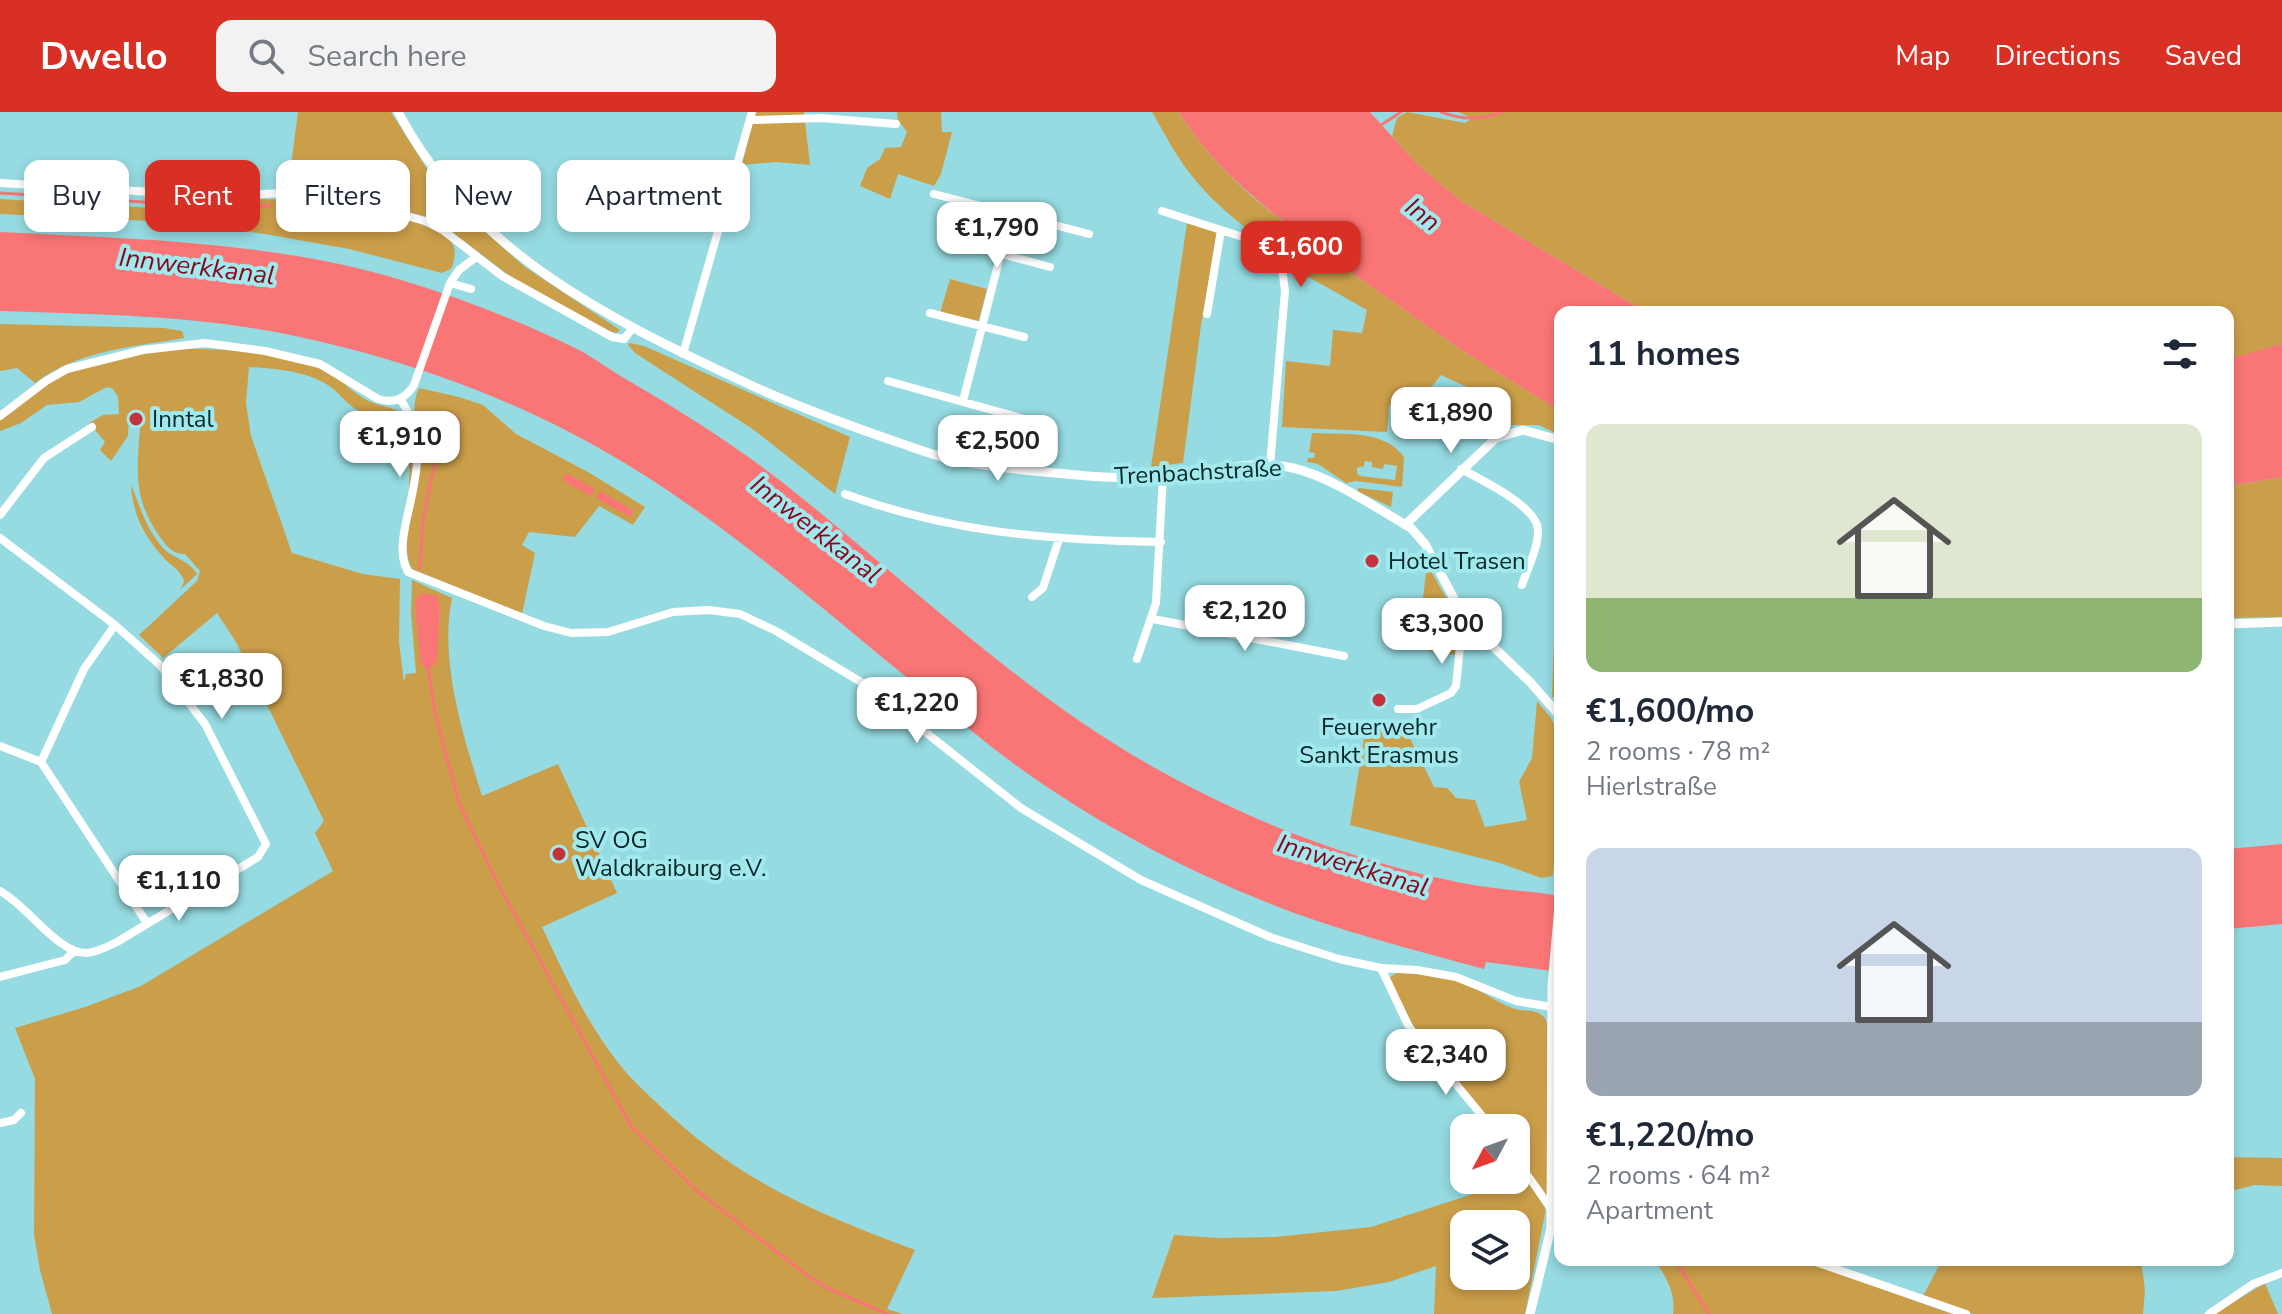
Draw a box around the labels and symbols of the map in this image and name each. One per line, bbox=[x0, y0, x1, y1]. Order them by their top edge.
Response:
water label: Inn bbox=[1398, 189, 1448, 239]
pin: €1,790 bbox=[932, 202, 1062, 270]
pin: €1,600 bbox=[1236, 221, 1366, 289]
water label: Innwerkkanal bbox=[117, 240, 277, 293]
pin: €1,890 bbox=[1386, 387, 1516, 455]
place label: Inntal bbox=[152, 403, 214, 435]
marker: Inntal bbox=[127, 410, 145, 428]
pin: €1,910 bbox=[335, 411, 465, 479]
pin: €2,500 bbox=[933, 415, 1063, 483]
street label: Trenbachstraße bbox=[1114, 452, 1282, 492]
water label: Innwerkkanal bbox=[743, 467, 888, 591]
place label: Hotel Trasen bbox=[1388, 545, 1526, 577]
marker: Hotel Trasen bbox=[1363, 552, 1381, 570]
pin: €2,120 bbox=[1180, 585, 1310, 653]
pin: €3,300 bbox=[1377, 598, 1507, 666]
pin: €1,830 bbox=[157, 653, 287, 721]
pin: €1,220 bbox=[852, 677, 982, 745]
marker: Feuerwehr Sankt Erasmus bbox=[1370, 691, 1388, 709]
place label: Feuerwehr Sankt Erasmus bbox=[1299, 711, 1459, 771]
place label: SV OG Waldkraiburg e.V. bbox=[575, 824, 766, 884]
water label: Innwerkkanal bbox=[1273, 826, 1433, 905]
marker: SV OG Waldkraiburg e.V. bbox=[550, 845, 568, 863]
pin: €1,110 bbox=[114, 855, 244, 923]
pin: €2,340 bbox=[1381, 1029, 1511, 1097]
north arrow bbox=[1450, 1114, 1530, 1194]

